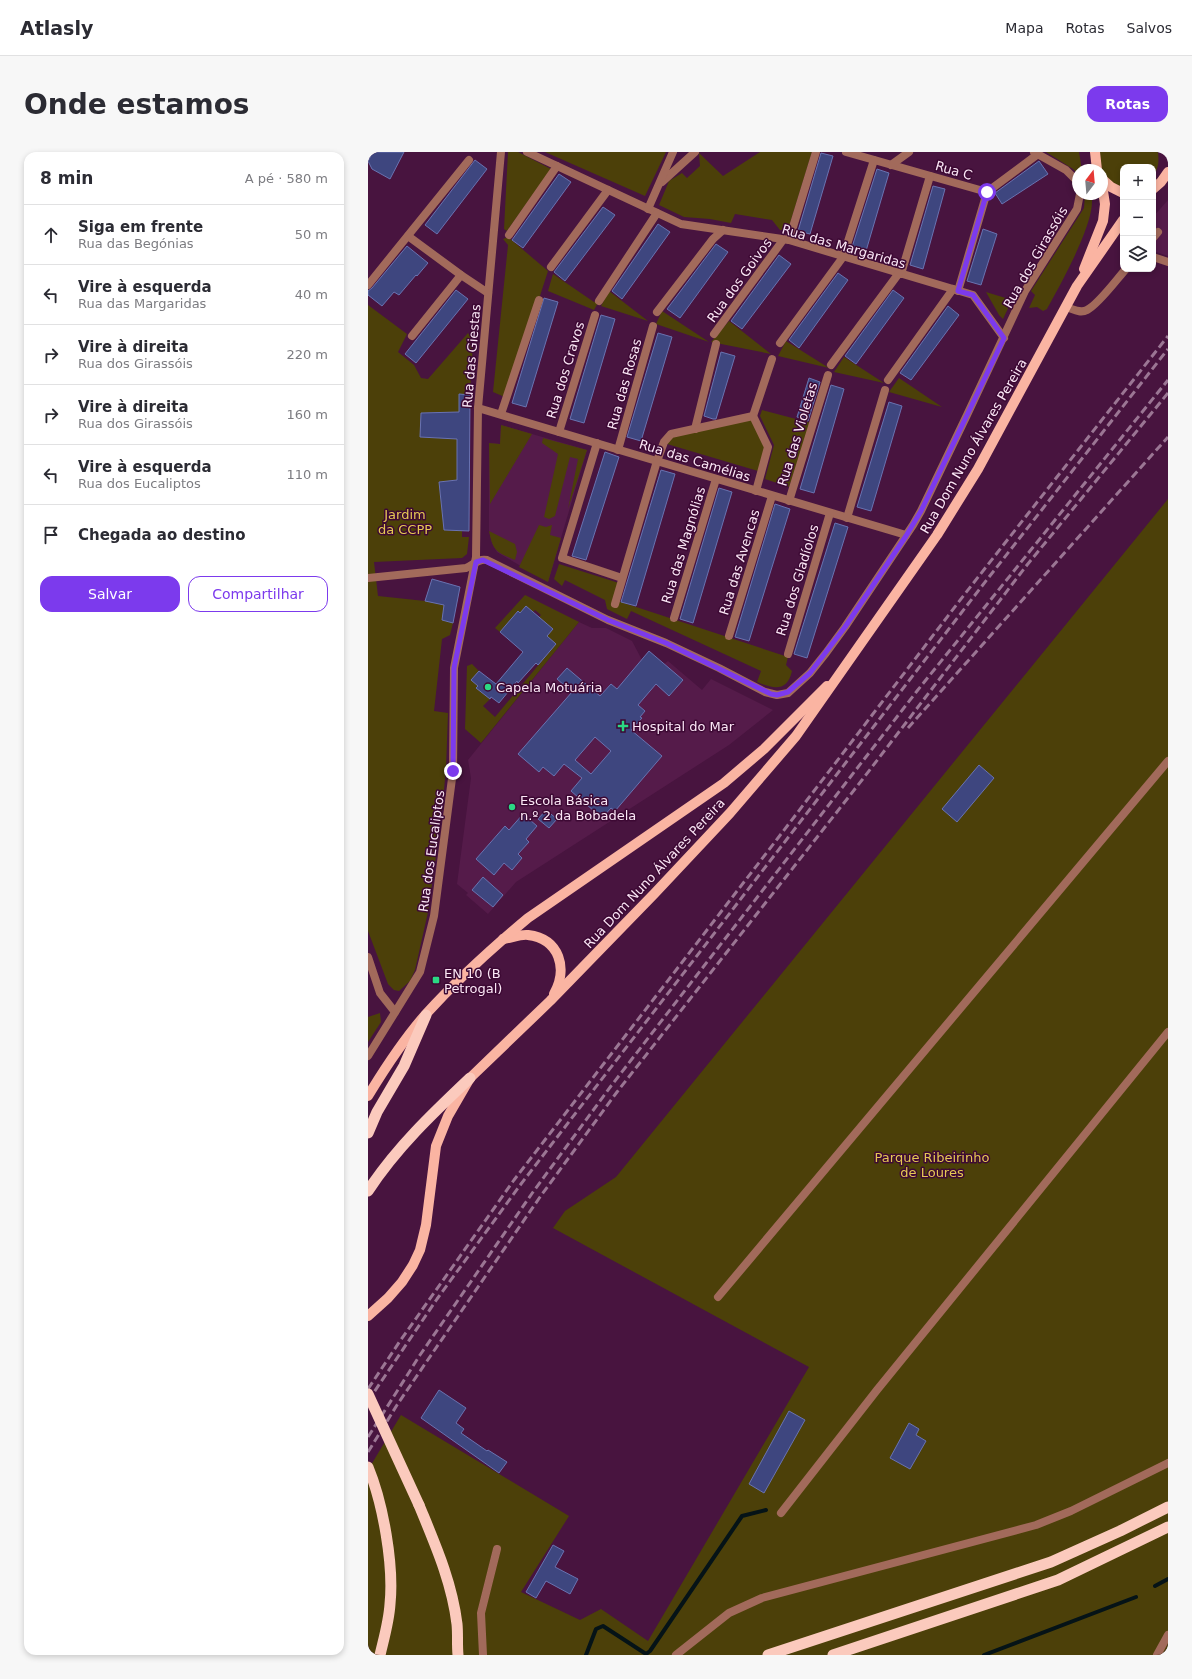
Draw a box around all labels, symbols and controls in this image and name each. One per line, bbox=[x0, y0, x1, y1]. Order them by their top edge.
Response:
text: Atlasly bbox=[20, 17, 93, 39]
text: Mapa bbox=[1005, 20, 1043, 36]
text: Rotas bbox=[1065, 20, 1105, 36]
text: Salvos bbox=[1127, 20, 1172, 36]
button: Rotas bbox=[1087, 86, 1168, 122]
text: Onde estamos bbox=[24, 88, 250, 121]
street label: Rua C bbox=[934, 158, 974, 183]
north arrow bbox=[1072, 164, 1108, 200]
map controls bbox=[1120, 164, 1156, 272]
button: + bbox=[1120, 164, 1156, 200]
text: 8 min bbox=[40, 168, 93, 188]
text: A pé · 580 m bbox=[245, 171, 328, 186]
route start bbox=[978, 183, 996, 201]
button: − bbox=[1120, 200, 1156, 236]
street label: Rua dos Girassóis bbox=[1000, 204, 1071, 311]
text: Siga em frente bbox=[78, 218, 203, 236]
street label: Rua das Margaridas bbox=[780, 222, 908, 271]
icon: ahead bbox=[40, 224, 62, 246]
text: 50 m bbox=[295, 227, 328, 242]
street label: Rua dos Goivos bbox=[704, 235, 775, 325]
text: Rua das Begónias bbox=[78, 236, 194, 251]
button: layers bbox=[1120, 236, 1156, 272]
text: Vire à esquerda bbox=[78, 278, 212, 296]
icon: left bbox=[40, 284, 62, 306]
text: 40 m bbox=[295, 287, 328, 302]
text: Rua das Margaridas bbox=[78, 296, 206, 311]
street label: Rua das Giestas bbox=[459, 303, 484, 409]
street label: Rua dos Cravos bbox=[544, 320, 587, 420]
street label: Rua das Rosas bbox=[604, 337, 645, 431]
text: Vire à direita bbox=[78, 338, 189, 356]
icon: right bbox=[40, 344, 62, 366]
text: 220 m bbox=[286, 347, 328, 362]
text: Rua dos Girassóis bbox=[78, 356, 193, 371]
street label: Rua Dom Nuno Álvares Pereira bbox=[917, 356, 1030, 536]
street label: Rua das Violetas bbox=[775, 380, 820, 488]
text: Vire à direita bbox=[78, 398, 189, 416]
icon: right bbox=[40, 404, 62, 426]
text: 160 m bbox=[286, 407, 328, 422]
text: Rua dos Girassóis bbox=[78, 416, 193, 431]
street label: Rua das Camélias bbox=[637, 436, 753, 485]
text: Vire à esquerda bbox=[78, 458, 212, 476]
icon: left bbox=[40, 464, 62, 486]
text: 110 m bbox=[286, 467, 328, 482]
text: Rua dos Eucaliptos bbox=[78, 476, 201, 491]
street label: Rua das Magnólias bbox=[659, 485, 708, 605]
park label: Jardim da CCPP bbox=[378, 507, 432, 537]
street label: Rua das Avencas bbox=[716, 507, 763, 617]
street label: Rua dos Gladíolos bbox=[773, 522, 822, 638]
icon: arrive bbox=[40, 524, 62, 546]
text: Chegada ao destino bbox=[78, 526, 246, 544]
button: Salvar bbox=[40, 576, 180, 612]
button: Compartilhar bbox=[188, 576, 328, 612]
place label: Capela Motuária bbox=[496, 680, 602, 695]
marker: Capela Motuária bbox=[483, 682, 493, 692]
place label: Hospital do Mar bbox=[632, 719, 735, 734]
marker: Hospital do Mar bbox=[617, 720, 629, 732]
route end bbox=[444, 762, 462, 780]
street label: Rua dos Eucaliptos bbox=[416, 789, 447, 913]
place label: Escola Básica n.º 2 da Bobadela bbox=[520, 793, 636, 823]
street label: Rua Dom Nuno Álvares Pereira bbox=[581, 795, 728, 951]
marker: Escola Básica n.º 2 da Bobadela bbox=[507, 802, 517, 812]
place label: EN 10 (B Petrogal) bbox=[444, 966, 502, 996]
marker: EN 10 (B Petrogal) bbox=[431, 975, 441, 985]
park label: Parque Ribeirinho de Loures bbox=[875, 1150, 989, 1180]

